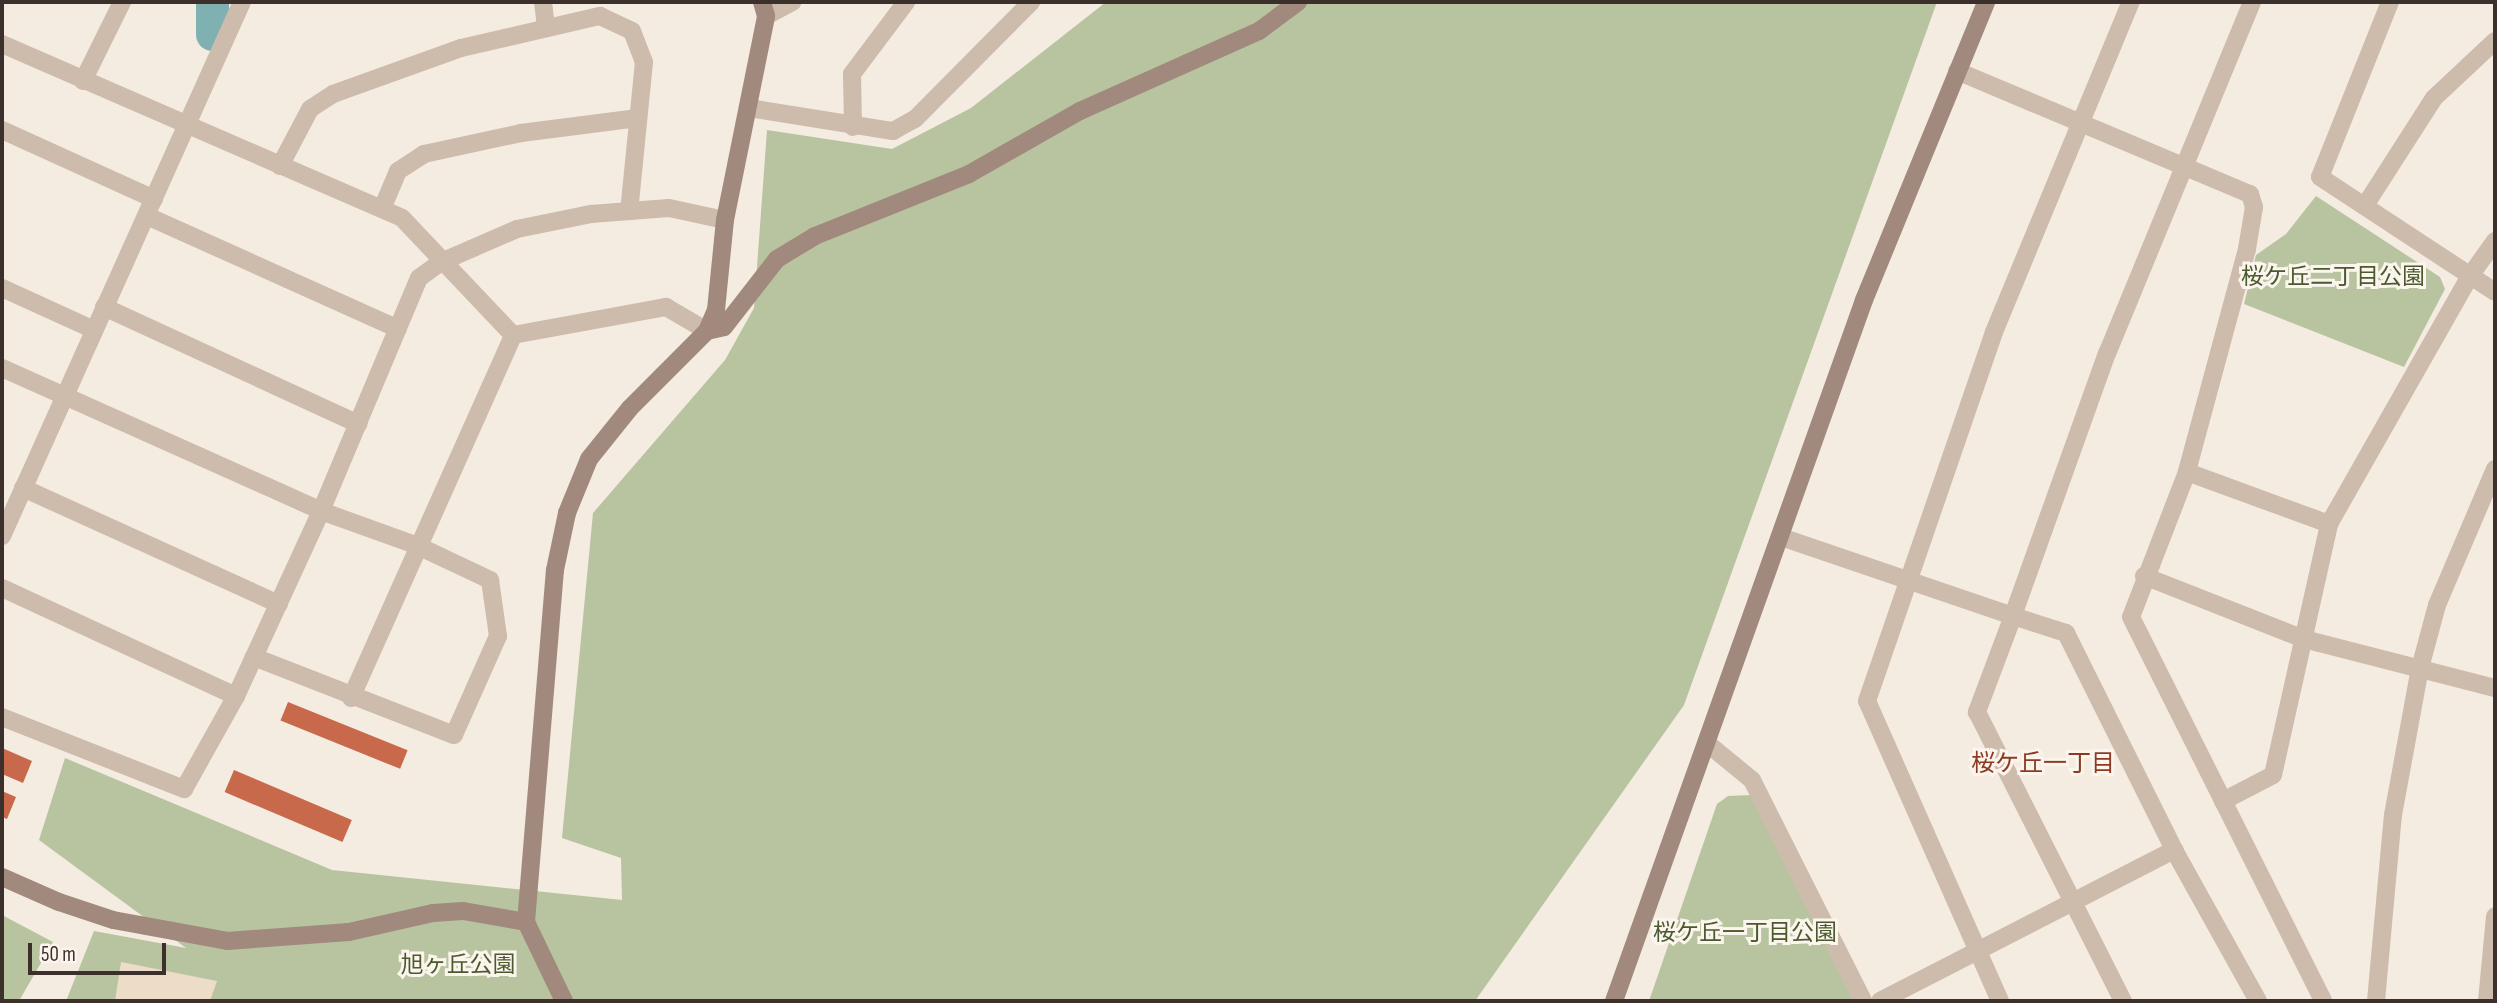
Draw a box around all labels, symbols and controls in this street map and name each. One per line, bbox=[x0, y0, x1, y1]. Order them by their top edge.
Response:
park label: 桜ケ丘二丁目公園 bbox=[2241, 263, 2425, 291]
district label: 桜ケ丘一丁目 bbox=[1971, 750, 2115, 778]
park label: 桜ケ丘一丁目公園 bbox=[1653, 919, 1837, 947]
scale bar bbox=[32, 930, 170, 974]
text: 50 m bbox=[41, 942, 76, 967]
park label: 旭ヶ丘公園 bbox=[401, 951, 515, 979]

